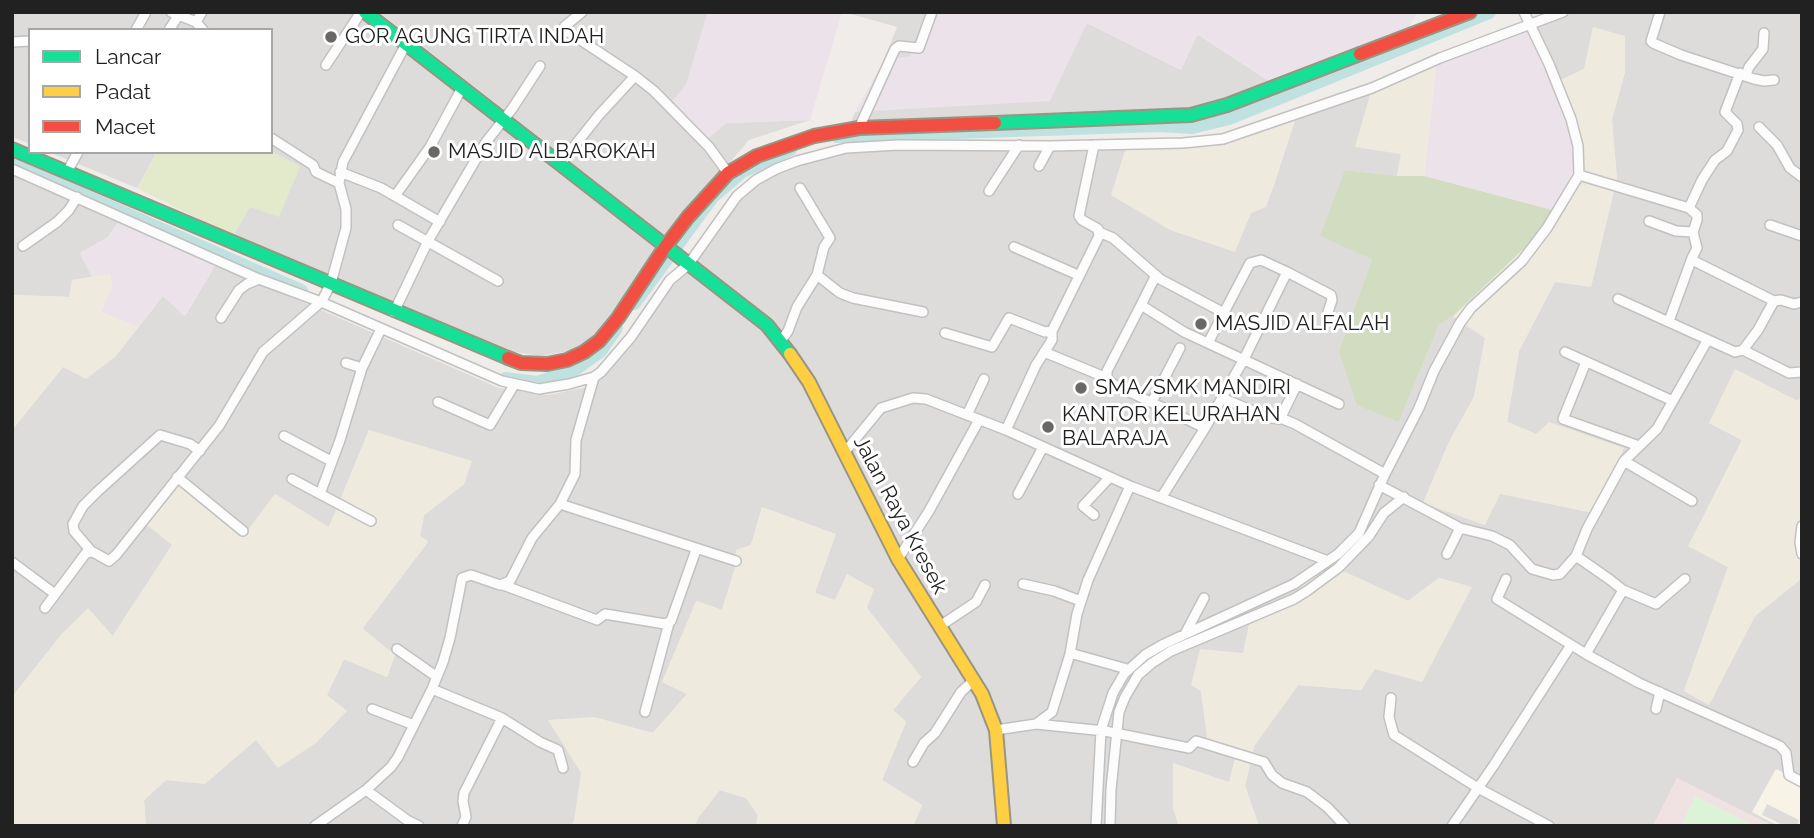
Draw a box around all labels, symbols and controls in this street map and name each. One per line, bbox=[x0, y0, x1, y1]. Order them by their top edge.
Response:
place label: GOR AGUNG TIRTA INDAH bbox=[345, 24, 604, 50]
legend bbox=[28, 28, 273, 154]
marker: GOR AGUNG TIRTA INDAH bbox=[323, 29, 339, 45]
text: Lancar bbox=[95, 44, 161, 69]
text: Padat bbox=[95, 79, 151, 104]
text: Macet bbox=[95, 114, 155, 139]
place label: MASJID ALBAROKAH bbox=[448, 139, 656, 165]
marker: MASJID ALBAROKAH bbox=[426, 144, 442, 160]
place label: MASJID ALFALAH bbox=[1215, 311, 1389, 337]
marker: MASJID ALFALAH bbox=[1193, 316, 1209, 332]
place label: SMA/SMK MANDIRI bbox=[1095, 375, 1291, 401]
marker: SMA/SMK MANDIRI bbox=[1073, 380, 1089, 396]
place label: KANTOR KELURAHAN BALARAJA bbox=[1062, 402, 1281, 452]
marker: KANTOR KELURAHAN BALARAJA bbox=[1040, 419, 1056, 435]
street label: Jalan Raya Kresek bbox=[848, 432, 952, 598]

